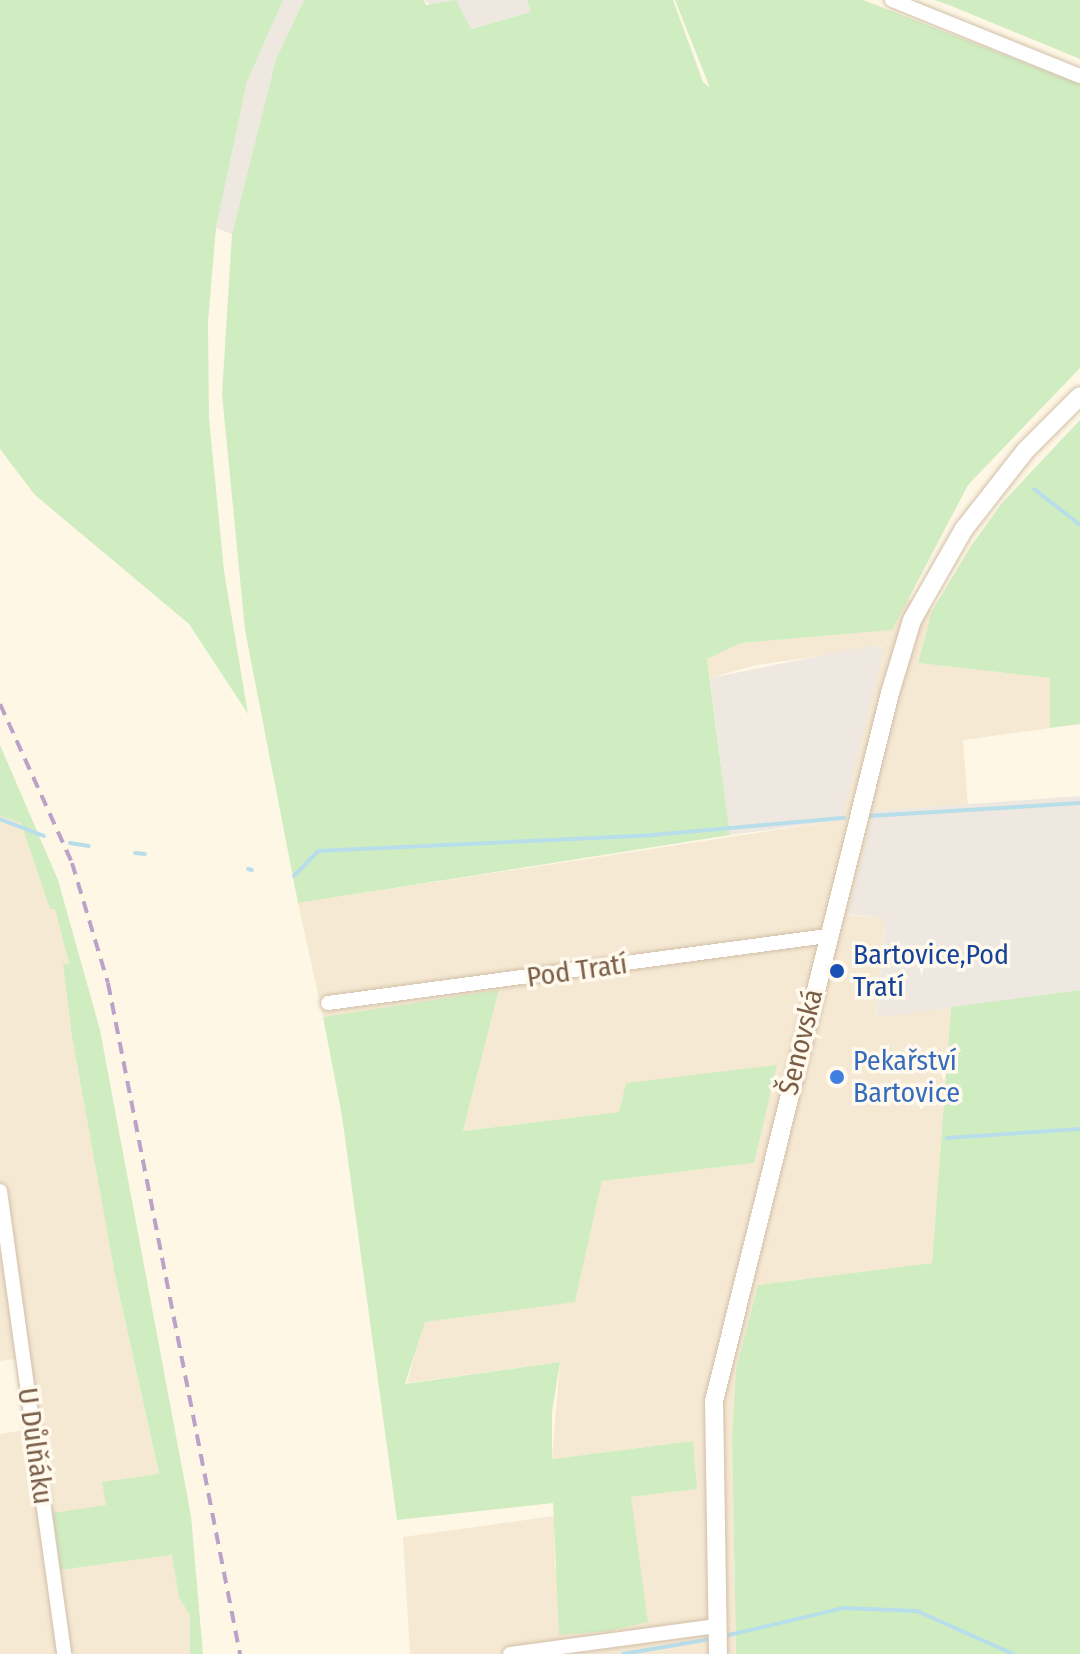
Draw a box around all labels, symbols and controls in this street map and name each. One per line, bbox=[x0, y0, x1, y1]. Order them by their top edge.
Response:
place label: Bartovice,Pod Tratí bbox=[853, 938, 1009, 1004]
street label: Pod Tratí bbox=[525, 947, 629, 995]
marker: Bartovice,Pod Tratí bbox=[828, 962, 846, 980]
street label: Šenovská bbox=[772, 986, 830, 1098]
place label: Pekařství Bartovice bbox=[853, 1044, 960, 1110]
marker: Pekařství Bartovice bbox=[828, 1068, 846, 1086]
street label: U Důlňáku bbox=[10, 1386, 60, 1506]

